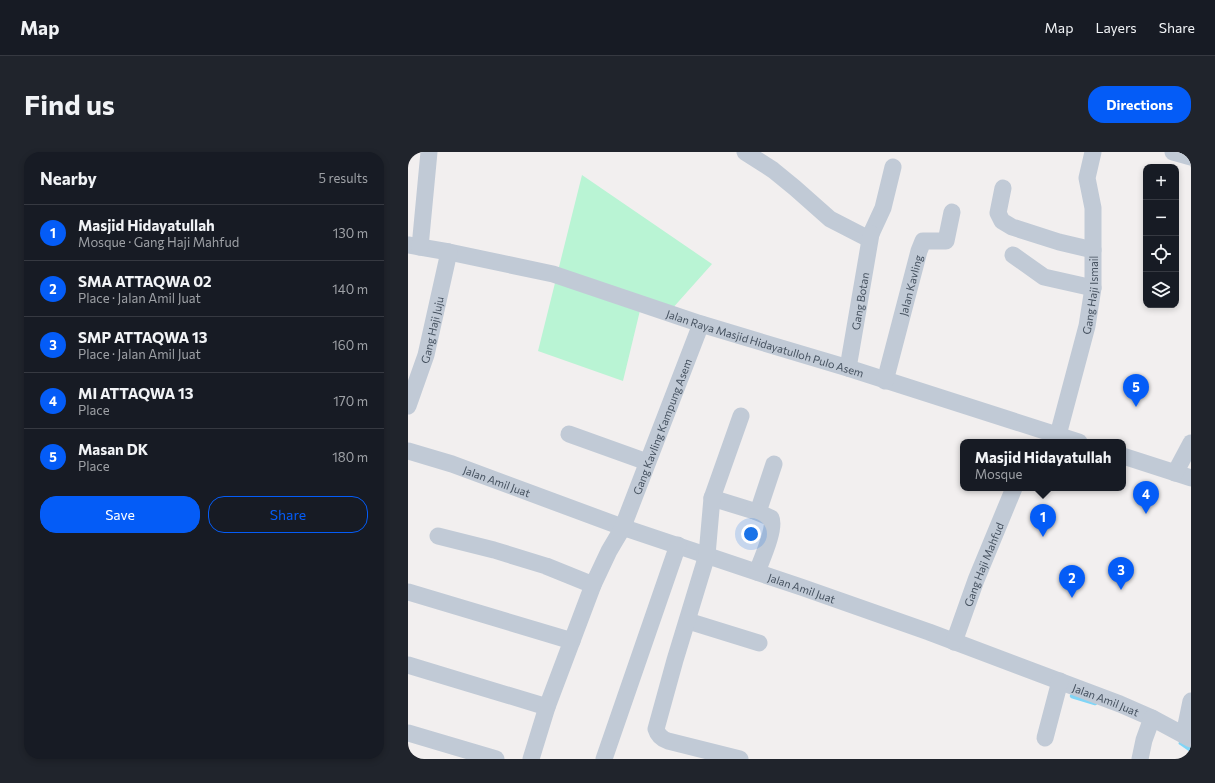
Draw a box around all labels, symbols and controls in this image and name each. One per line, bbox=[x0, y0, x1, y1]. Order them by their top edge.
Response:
text: Map bbox=[20, 16, 59, 39]
text: Map bbox=[1045, 19, 1073, 36]
text: Layers bbox=[1095, 19, 1137, 36]
text: Share bbox=[1159, 19, 1195, 36]
button: Directions bbox=[1088, 86, 1191, 123]
text: Find us bbox=[24, 87, 115, 121]
map controls bbox=[1143, 164, 1179, 308]
button: + bbox=[1143, 164, 1179, 200]
text: Nearby bbox=[40, 168, 97, 189]
text: 5 results bbox=[318, 170, 368, 186]
button: − bbox=[1143, 200, 1179, 236]
text: Masjid Hidayatullah bbox=[78, 216, 215, 234]
text: 1 bbox=[50, 225, 56, 241]
text: 130 m bbox=[333, 225, 368, 241]
text: Mosque · Gang Haji Mahfud bbox=[78, 234, 239, 250]
button: locate bbox=[1143, 236, 1179, 272]
street label: Jalan Kavling bbox=[896, 253, 924, 317]
street label: Gang Haji Ismail bbox=[1079, 256, 1100, 336]
street label: Gang Botan bbox=[848, 271, 871, 331]
text: SMA ATTAQWA 02 bbox=[78, 272, 212, 290]
button: layers bbox=[1143, 272, 1179, 308]
text: 2 bbox=[49, 281, 57, 297]
text: 140 m bbox=[332, 281, 368, 297]
text: Place · Jalan Amil Juat bbox=[78, 290, 201, 306]
street label: Gang Haji Juju bbox=[417, 295, 445, 365]
street label: Jalan Raya Masjid Hidayatulloh Pulo Asem bbox=[664, 306, 866, 379]
text: SMP ATTAQWA 13 bbox=[78, 328, 208, 346]
text: 3 bbox=[49, 337, 57, 353]
text: 160 m bbox=[332, 337, 368, 353]
text: Place · Jalan Amil Juat bbox=[78, 346, 201, 362]
street label: Gang Kavling Kampung Asem bbox=[629, 356, 694, 496]
pin: 5 bbox=[1123, 374, 1149, 407]
text: MI ATTAQWA 13 bbox=[78, 384, 194, 402]
text: 4 bbox=[49, 393, 57, 409]
text: 170 m bbox=[333, 393, 368, 409]
text: Place bbox=[78, 402, 110, 418]
popup bbox=[960, 439, 1126, 491]
text: Masan DK bbox=[78, 440, 148, 458]
text: Masjid Hidayatullah bbox=[975, 448, 1111, 466]
text: 5 bbox=[49, 449, 57, 465]
text: 180 m bbox=[332, 449, 368, 465]
text: Place bbox=[78, 458, 110, 474]
street label: Jalan Amil Juat bbox=[461, 462, 533, 499]
text: Mosque bbox=[975, 466, 1022, 482]
pin: 4 bbox=[1133, 481, 1159, 514]
button: Save bbox=[40, 496, 200, 533]
button: Share bbox=[208, 496, 368, 533]
pin: 1 bbox=[1030, 504, 1056, 537]
street label: Gang Haji Mahfud bbox=[961, 520, 1006, 608]
your location bbox=[741, 524, 761, 544]
pin: 3 bbox=[1108, 557, 1134, 590]
pin: 2 bbox=[1059, 565, 1085, 598]
street label: Jalan Amil Juat bbox=[766, 570, 838, 605]
street label: Jalan Amil Juat bbox=[1071, 680, 1142, 718]

